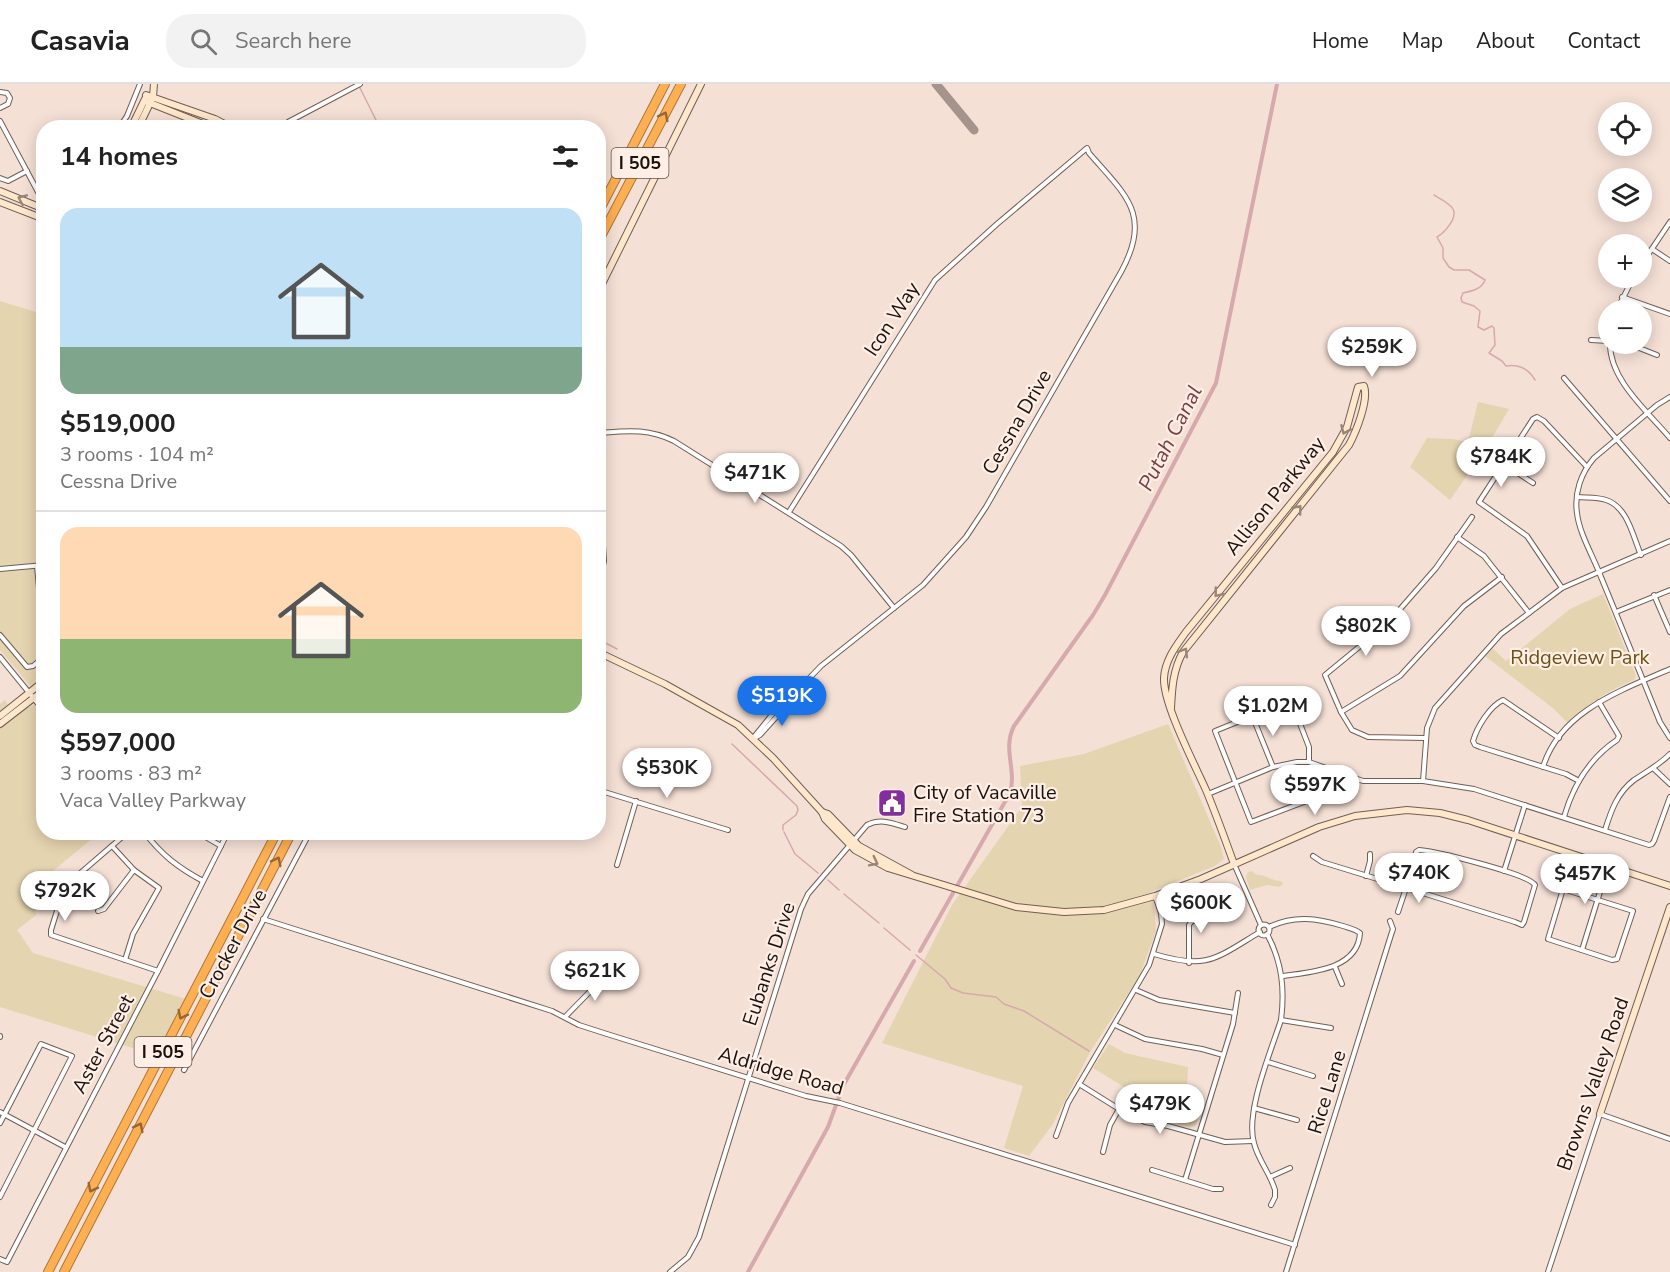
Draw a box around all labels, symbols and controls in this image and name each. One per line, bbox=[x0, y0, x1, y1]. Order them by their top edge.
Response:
search box bbox=[166, 14, 586, 68]
text: Casavia bbox=[30, 22, 130, 60]
icon: search bbox=[187, 25, 220, 58]
text: Search here bbox=[235, 26, 352, 56]
text: Home bbox=[1312, 27, 1369, 55]
text: Map bbox=[1402, 27, 1443, 55]
text: About bbox=[1476, 27, 1534, 55]
text: Contact bbox=[1567, 27, 1640, 55]
map controls bbox=[1598, 102, 1652, 354]
button: locate bbox=[1598, 102, 1652, 156]
one-way arrow bbox=[657, 111, 668, 122]
text: 14 homes bbox=[60, 139, 178, 174]
icon: filters bbox=[549, 140, 582, 173]
road number: I 505 bbox=[612, 148, 668, 178]
button: layers bbox=[1598, 168, 1652, 222]
one-way arrow bbox=[17, 194, 28, 206]
button: + bbox=[1598, 234, 1652, 288]
icon: home bbox=[267, 247, 375, 355]
street label: Icon Way bbox=[858, 276, 926, 361]
button: − bbox=[1598, 300, 1652, 354]
pin: $259K bbox=[1330, 327, 1414, 378]
text: $259K bbox=[1341, 333, 1403, 360]
street label: Cessna Drive bbox=[976, 365, 1058, 479]
water label: Putah Canal bbox=[1131, 380, 1209, 496]
text: $519,000 bbox=[60, 406, 176, 441]
one-way arrow bbox=[1340, 424, 1352, 435]
street label: Allison Parkway bbox=[1219, 430, 1332, 561]
pin: $784K bbox=[1459, 437, 1543, 488]
text: 3 rooms · 104 m² bbox=[60, 441, 214, 468]
text: $784K bbox=[1470, 443, 1532, 470]
pin: $471K bbox=[713, 453, 797, 504]
text: $471K bbox=[724, 459, 786, 486]
text: Cessna Drive bbox=[60, 468, 177, 495]
one-way arrow bbox=[1291, 505, 1302, 516]
icon: home bbox=[267, 566, 375, 674]
one-way arrow bbox=[1214, 586, 1225, 597]
pin: $802K bbox=[1324, 606, 1408, 657]
text: $802K bbox=[1335, 612, 1397, 639]
park label: Ridgeview Park bbox=[1510, 644, 1651, 671]
one-way arrow bbox=[1176, 648, 1187, 659]
pin: $519K bbox=[740, 676, 824, 727]
text: $519K bbox=[751, 682, 813, 709]
pin: $1.02M bbox=[1224, 686, 1322, 737]
text: $1.02M bbox=[1238, 692, 1308, 719]
text: $597,000 bbox=[60, 725, 176, 760]
pin: $530K bbox=[625, 748, 709, 799]
text: $530K bbox=[636, 754, 698, 781]
text: 3 rooms · 83 m² bbox=[60, 760, 202, 787]
pin: $597K bbox=[1273, 765, 1357, 816]
text: $597K bbox=[1284, 771, 1346, 798]
place label: City of Vacaville Fire Station 73 bbox=[913, 779, 1057, 829]
text: Vaca Valley Parkway bbox=[60, 787, 246, 814]
public building icon: City of Vacaville Fire Station 73 bbox=[876, 787, 908, 819]
pin: $740K bbox=[1377, 853, 1461, 904]
one-way arrow bbox=[867, 854, 878, 866]
pin: $457K bbox=[1543, 854, 1627, 905]
one-way arrow bbox=[270, 856, 281, 867]
text: $740K bbox=[1388, 859, 1450, 886]
text: $457K bbox=[1554, 860, 1616, 887]
pin: $792K bbox=[23, 871, 107, 922]
text: $792K bbox=[34, 877, 96, 904]
pin: $600K bbox=[1159, 883, 1243, 934]
street label: Crocker Drive bbox=[193, 884, 273, 1004]
text: $600K bbox=[1170, 889, 1232, 916]
street label: Eubanks Drive bbox=[736, 899, 802, 1029]
pin: $621K bbox=[553, 951, 637, 1002]
text: $621K bbox=[564, 957, 626, 984]
street label: Aster Street bbox=[66, 989, 141, 1098]
street label: Browns Valley Road bbox=[1551, 994, 1635, 1174]
one-way arrow bbox=[178, 1009, 189, 1019]
road number: I 505 bbox=[134, 1037, 192, 1067]
street label: Aldridge Road bbox=[715, 1040, 847, 1102]
street label: Rice Lane bbox=[1301, 1047, 1353, 1137]
pin: $479K bbox=[1118, 1084, 1202, 1135]
text: $479K bbox=[1129, 1090, 1191, 1117]
one-way arrow bbox=[132, 1123, 143, 1133]
one-way arrow bbox=[88, 1182, 99, 1192]

